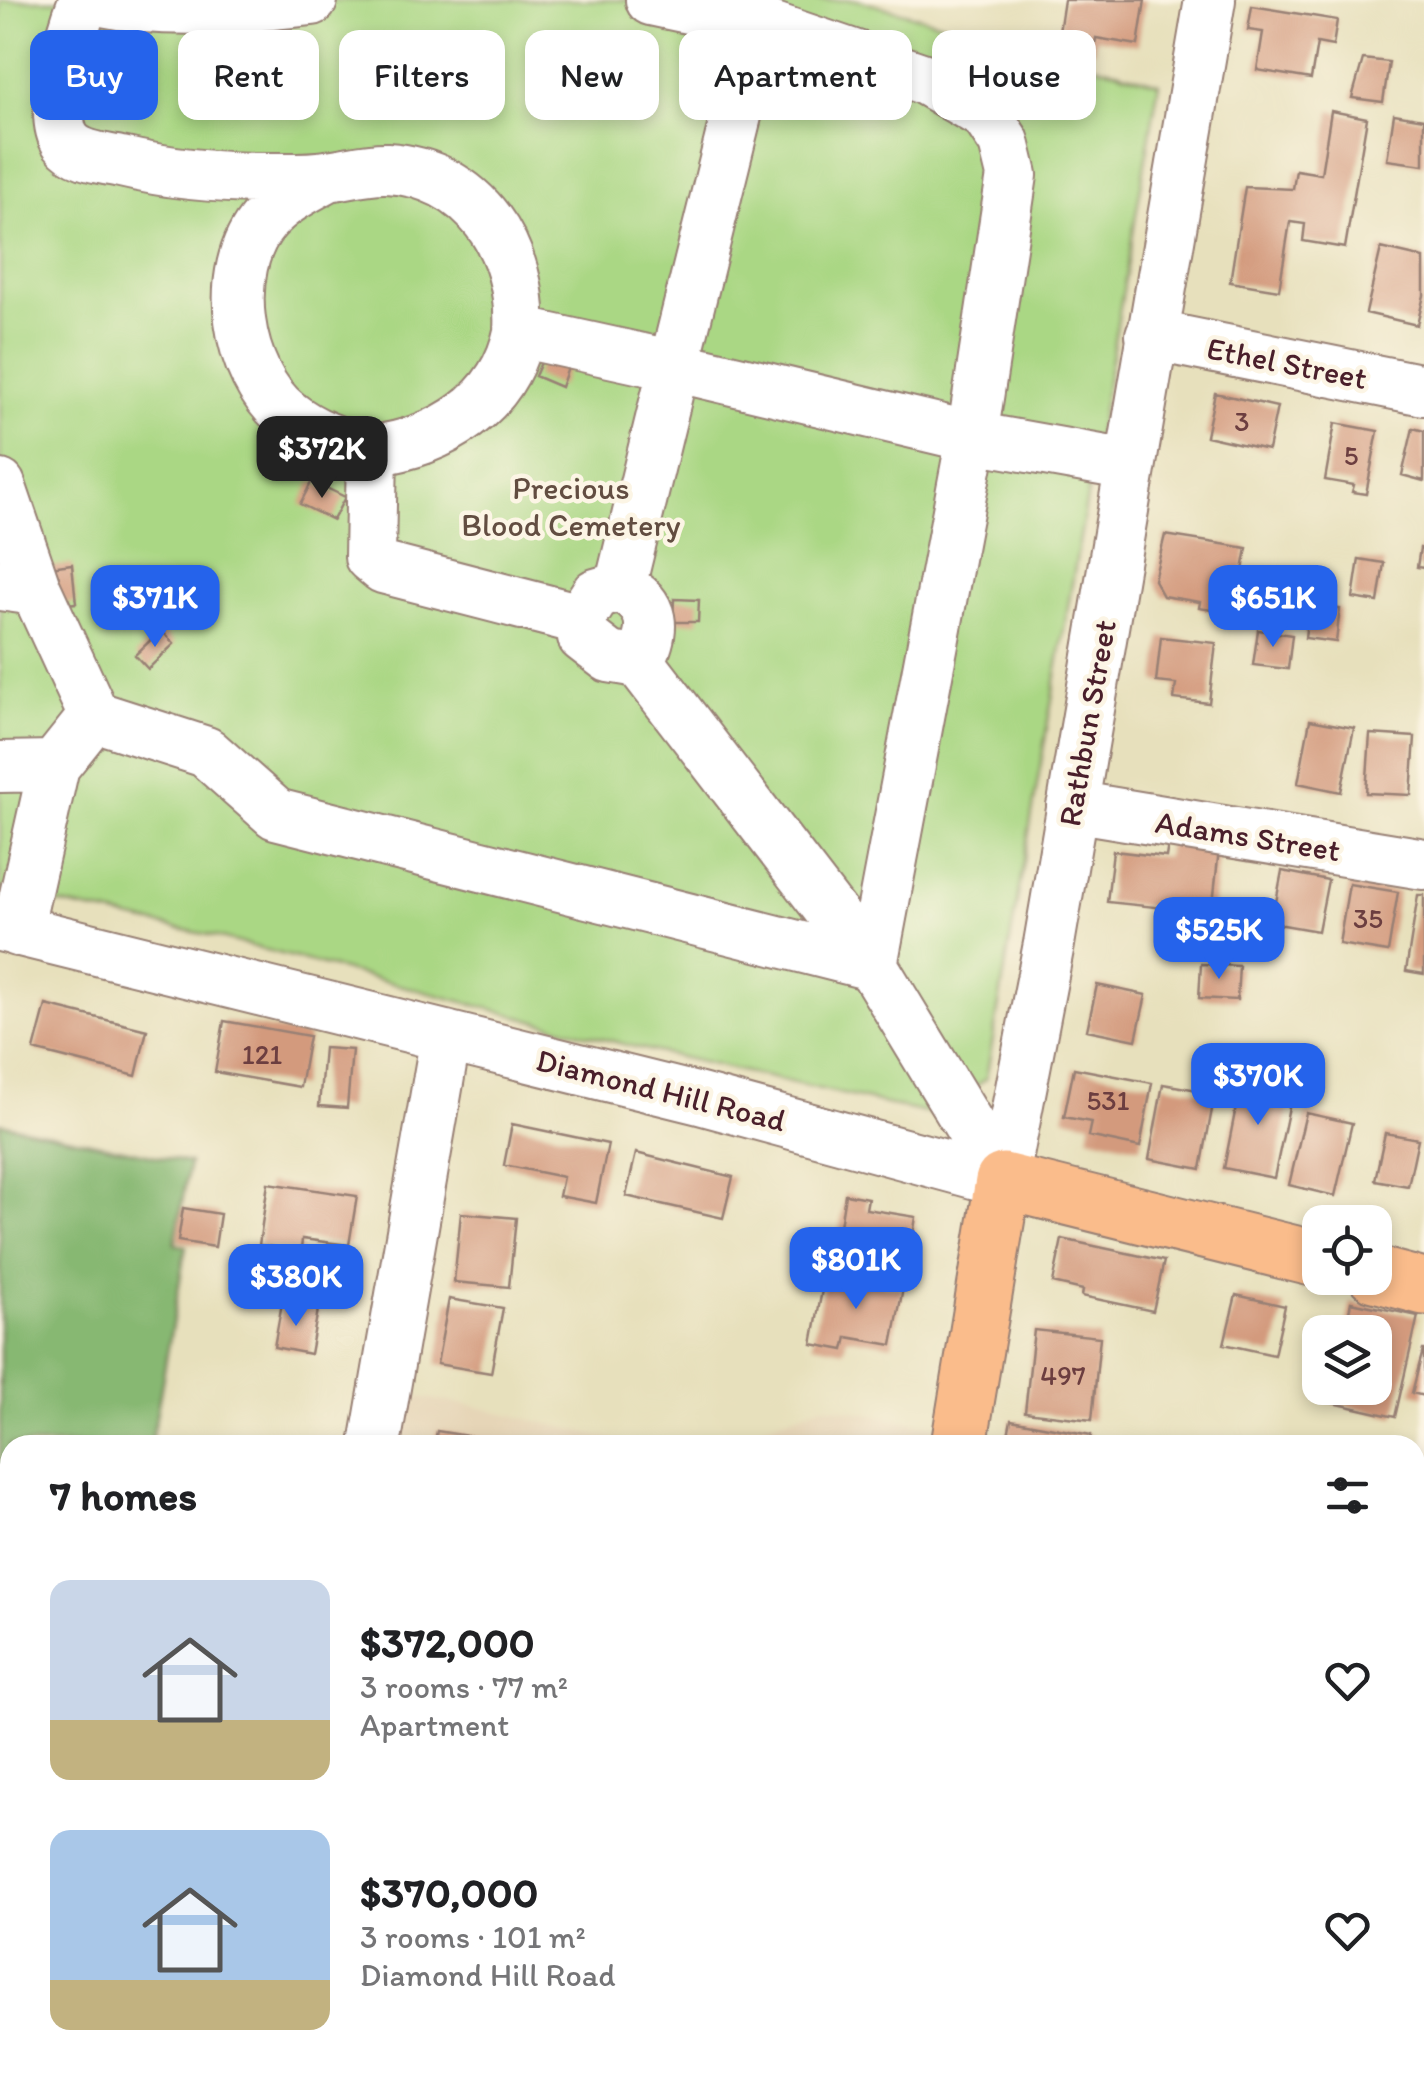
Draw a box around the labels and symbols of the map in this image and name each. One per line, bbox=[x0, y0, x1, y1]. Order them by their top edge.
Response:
street label: Ethel Street bbox=[1204, 329, 1370, 397]
house number: 3 bbox=[1234, 404, 1250, 438]
pin: $372K bbox=[252, 416, 392, 501]
house number: 5 bbox=[1344, 438, 1358, 472]
park label: Precious Blood Cemetery bbox=[461, 469, 681, 544]
pin: $371K bbox=[85, 565, 225, 650]
pin: $651K bbox=[1203, 565, 1343, 650]
street label: Rathbun Street bbox=[1050, 617, 1124, 829]
street label: Adams Street bbox=[1153, 803, 1343, 869]
pin: $525K bbox=[1149, 897, 1289, 982]
house number: 35 bbox=[1353, 901, 1383, 935]
house number: 121 bbox=[242, 1037, 282, 1071]
street label: Diamond Hill Road bbox=[532, 1041, 790, 1139]
pin: $370K bbox=[1188, 1043, 1328, 1128]
house number: 531 bbox=[1087, 1083, 1129, 1117]
pin: $801K bbox=[786, 1227, 926, 1312]
pin: $380K bbox=[226, 1244, 366, 1329]
house number: 497 bbox=[1040, 1358, 1086, 1392]

